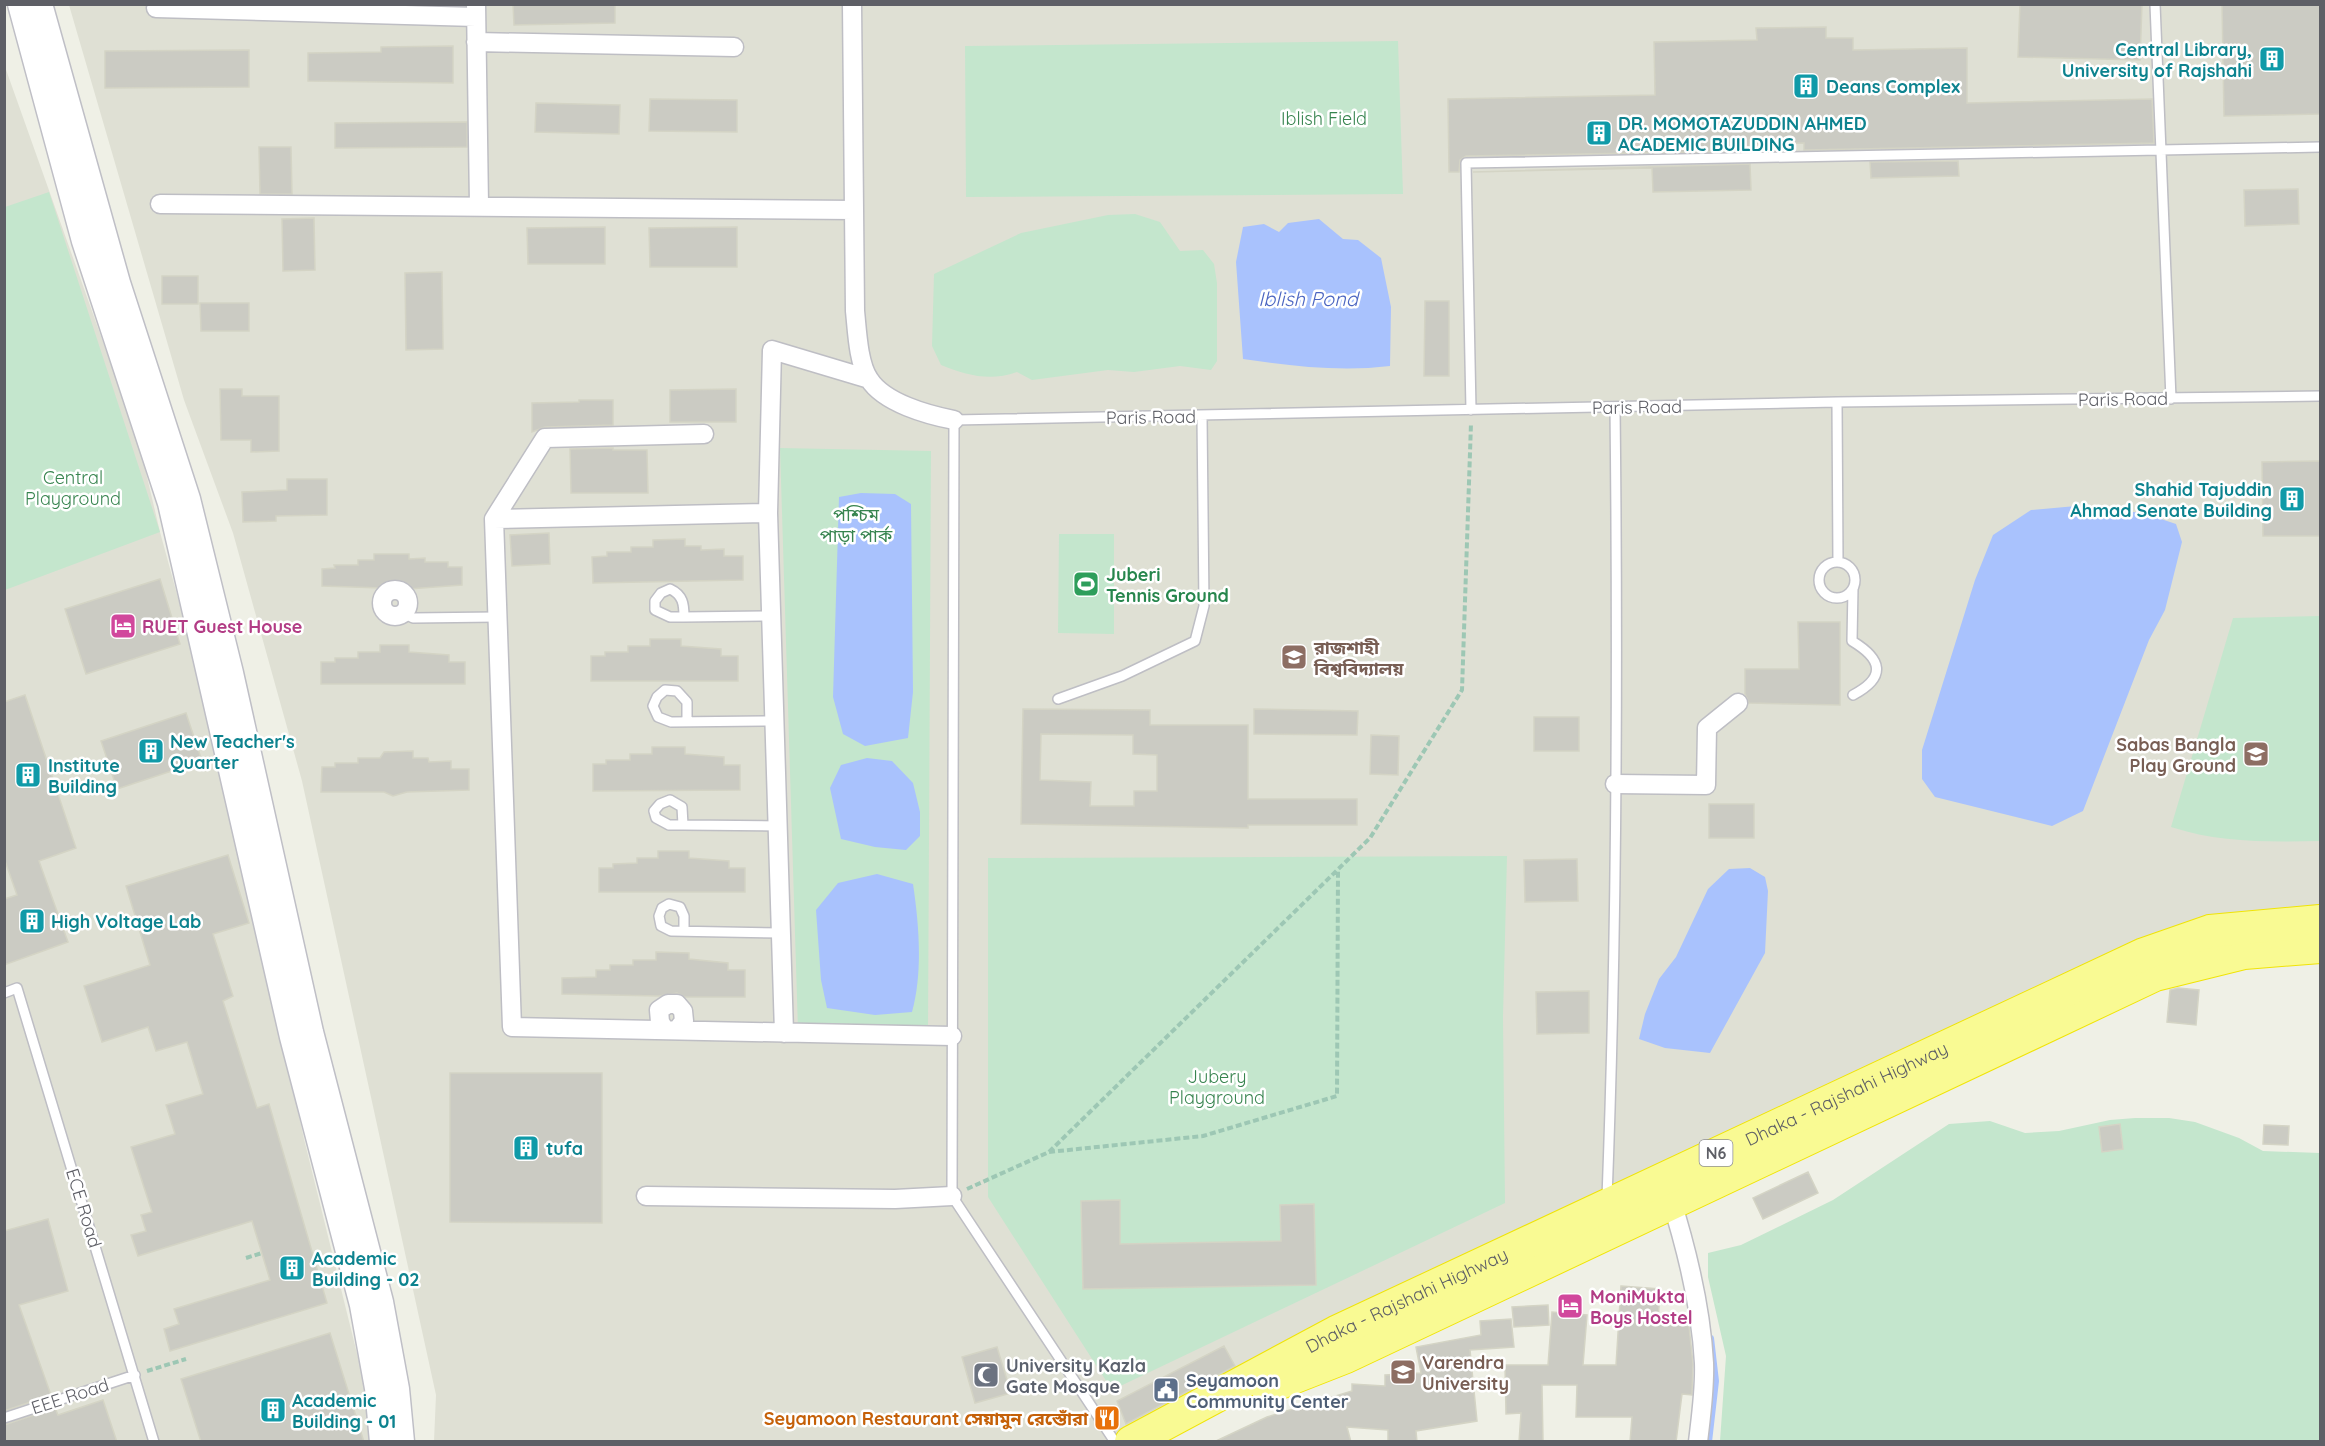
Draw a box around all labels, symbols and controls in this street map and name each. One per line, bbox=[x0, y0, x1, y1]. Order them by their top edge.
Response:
place label: Central Library, University of Rajshahi bbox=[2062, 38, 2252, 82]
building icon: Central Library, University of Rajshahi bbox=[2257, 44, 2287, 74]
building icon: Deans Complex bbox=[1791, 71, 1821, 101]
place label: Deans Complex bbox=[1826, 75, 1960, 98]
park label: Iblish Field bbox=[1281, 107, 1367, 130]
place label: DR. MOMOTAZUDDIN AHMED ACADEMIC BUILDING bbox=[1618, 112, 1867, 156]
building icon: DR. MOMOTAZUDDIN AHMED ACADEMIC BUILDING bbox=[1584, 118, 1614, 148]
water label: Iblish Pond bbox=[1258, 286, 1361, 311]
street label: Paris Road bbox=[2078, 387, 2168, 411]
street label: Paris Road bbox=[1592, 395, 1682, 419]
street label: Paris Road bbox=[1106, 405, 1196, 429]
park label: Central Playground bbox=[25, 466, 121, 510]
place label: Shahid Tajuddin Ahmad Senate Building bbox=[2070, 478, 2272, 522]
building icon: Shahid Tajuddin Ahmad Senate Building bbox=[2277, 484, 2307, 514]
park label: পশ্চিম পাড়া পার্ক bbox=[820, 503, 893, 547]
place label: Juberi Tennis Ground bbox=[1106, 563, 1229, 607]
sports icon: Juberi Tennis Ground bbox=[1071, 569, 1101, 599]
hotel icon: RUET Guest House bbox=[108, 611, 138, 641]
place label: RUET Guest House bbox=[142, 615, 302, 638]
place label: রাজশাহী বিশ্ববিদ্যালয় bbox=[1313, 636, 1404, 680]
school or university icon: রাজশাহী বিশ্ববিদ্যালয় bbox=[1279, 642, 1309, 672]
place label: New Teacher's Quarter bbox=[170, 730, 295, 774]
place label: Sabas Bangla Play Ground bbox=[2116, 733, 2236, 777]
building icon: New Teacher's Quarter bbox=[136, 736, 166, 766]
school or university icon: Sabas Bangla Play Ground bbox=[2241, 739, 2271, 769]
place label: Institute Building bbox=[48, 754, 120, 798]
building icon: Institute Building bbox=[13, 760, 43, 790]
building icon: High Voltage Lab bbox=[17, 906, 47, 936]
place label: High Voltage Lab bbox=[51, 910, 201, 933]
street label: Dhaka - Rajshahi Highway bbox=[1741, 1036, 1951, 1151]
park label: Jubery Playground bbox=[1169, 1065, 1265, 1109]
building icon: tufa bbox=[511, 1133, 541, 1163]
place label: tufa bbox=[546, 1137, 583, 1160]
road number: N6 bbox=[1700, 1140, 1732, 1166]
street label: ECE Road bbox=[61, 1166, 107, 1250]
street label: Dhaka - Rajshahi Highway bbox=[1301, 1242, 1511, 1358]
place label: Academic Building - 02 bbox=[312, 1247, 420, 1291]
building icon: Academic Building - 02 bbox=[277, 1253, 307, 1283]
place label: MoniMukta Boys Hostel bbox=[1590, 1285, 1693, 1329]
hotel icon: MoniMukta Boys Hostel bbox=[1555, 1291, 1585, 1321]
place label: Varendra University bbox=[1422, 1351, 1509, 1395]
place label: University Kazla Gate Mosque bbox=[1006, 1354, 1146, 1398]
school or university icon: Varendra University bbox=[1388, 1357, 1418, 1387]
mosque icon: University Kazla Gate Mosque bbox=[971, 1360, 1001, 1390]
place label: Seyamoon Community Center bbox=[1186, 1369, 1349, 1413]
street label: EEE Road bbox=[28, 1373, 112, 1419]
public building icon: Seyamoon Community Center bbox=[1151, 1375, 1181, 1405]
place label: Academic Building - 01 bbox=[292, 1389, 396, 1433]
building icon: Academic Building - 01 bbox=[258, 1395, 288, 1425]
restaurant icon: Seyamoon Restaurant সেয়ামুন রেস্তোঁরা bbox=[1092, 1403, 1122, 1433]
place label: Seyamoon Restaurant সেয়ামুন রেস্তোঁরা bbox=[764, 1407, 1089, 1430]

